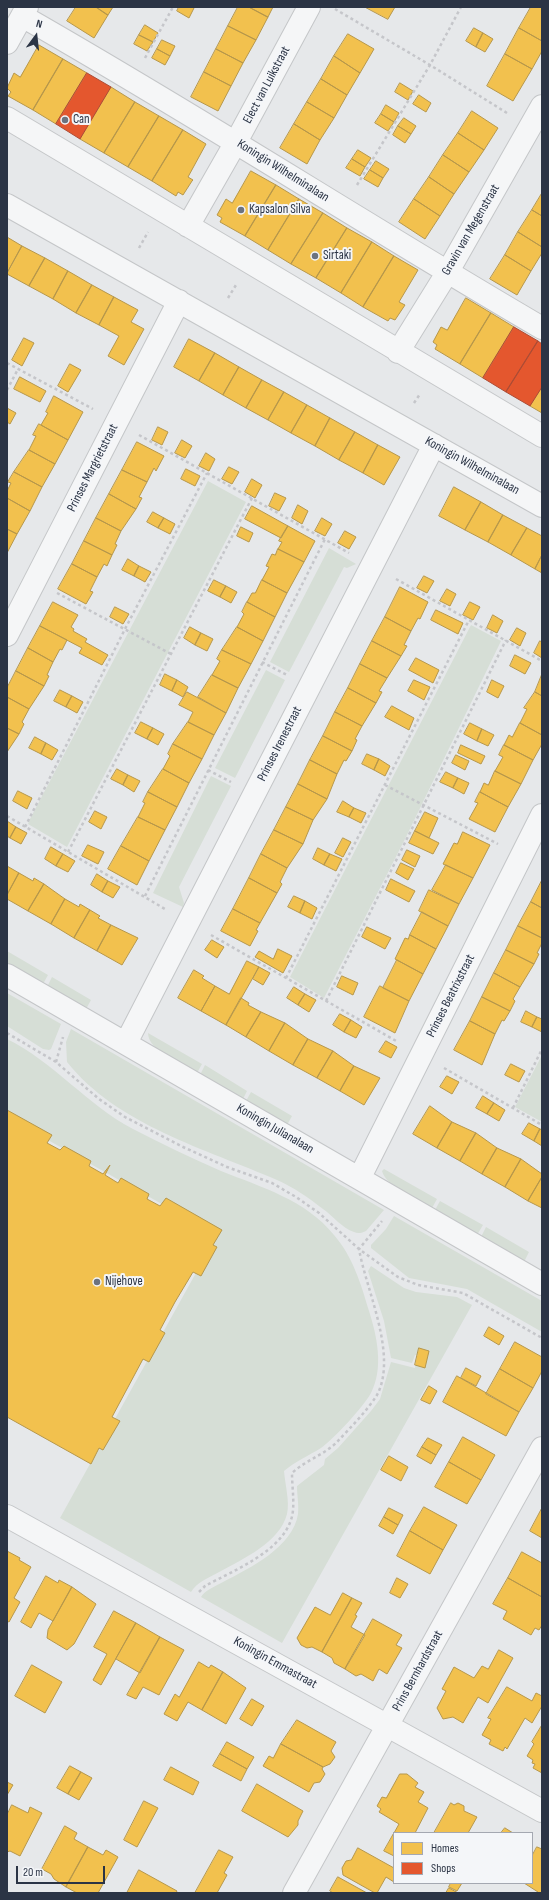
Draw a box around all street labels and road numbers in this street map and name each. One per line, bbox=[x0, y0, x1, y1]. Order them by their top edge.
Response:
street label: Elect van Luikstraat bbox=[240, 44, 294, 126]
street label: Koningin Wilhelminalaan bbox=[234, 136, 332, 206]
street label: Gravin van Megenstraat bbox=[439, 182, 503, 278]
street label: Prinses Margrietstraat bbox=[64, 421, 122, 515]
street label: Koningin Wilhelminalaan bbox=[422, 434, 522, 498]
street label: Prinses Irenestraat bbox=[254, 704, 306, 784]
street label: Prinses Beatrixstraat bbox=[423, 952, 479, 1040]
street label: Koningin Julianalaan bbox=[234, 1101, 316, 1157]
street label: Prins Bernhardstraat bbox=[389, 1628, 447, 1714]
street label: Koningin Emmastraat bbox=[231, 1634, 319, 1692]

